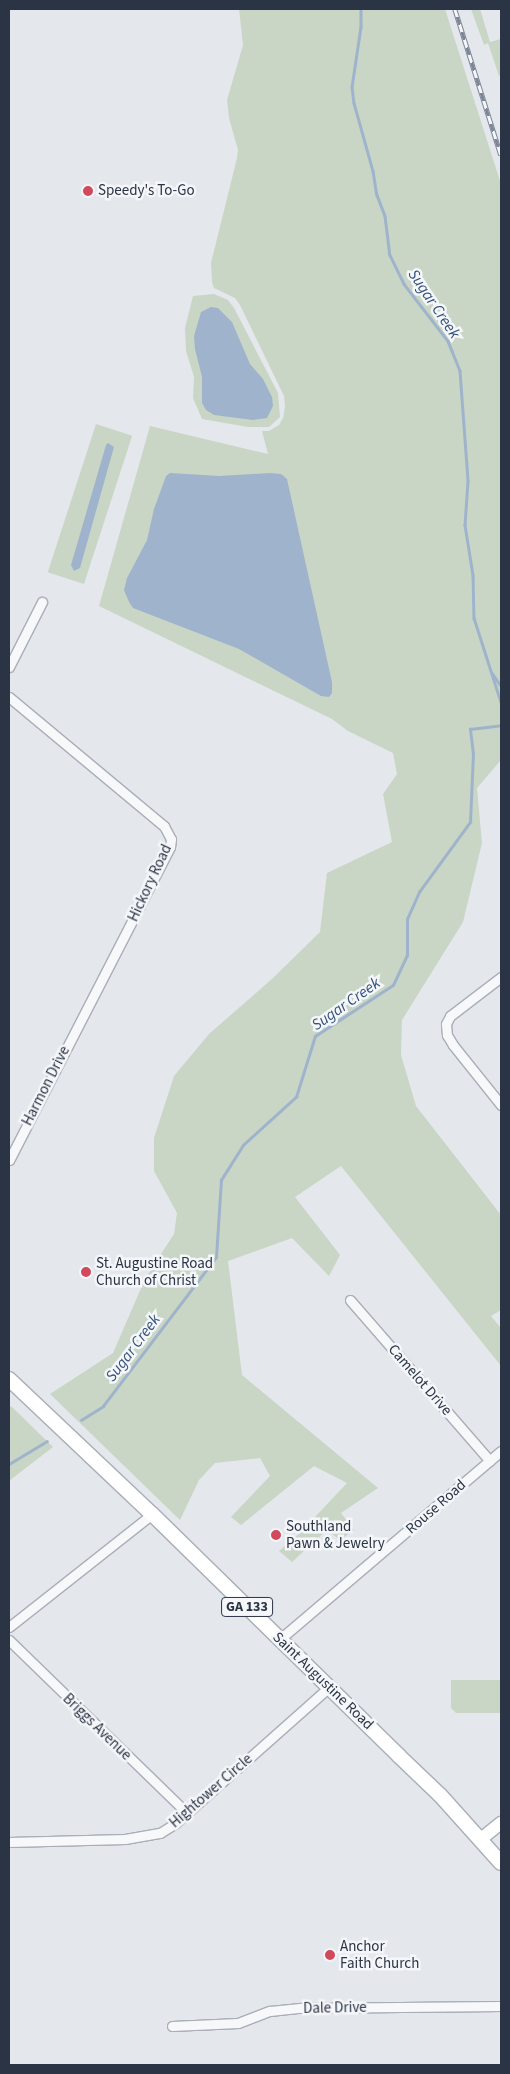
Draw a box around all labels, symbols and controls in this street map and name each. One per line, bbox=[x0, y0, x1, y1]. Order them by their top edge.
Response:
place label: Speedy's To-Go bbox=[98, 182, 195, 200]
marker: Speedy's To-Go bbox=[82, 185, 94, 197]
water label: Sugar Creek bbox=[404, 266, 464, 342]
street label: Hickory Road bbox=[124, 841, 176, 925]
water label: Sugar Creek bbox=[308, 973, 384, 1035]
street label: Harmon Drive bbox=[18, 1043, 74, 1129]
place label: St. Augustine Road Church of Christ bbox=[96, 1254, 213, 1289]
marker: St. Augustine Road Church of Christ bbox=[80, 1266, 92, 1278]
water label: Sugar Creek bbox=[101, 1311, 165, 1385]
street label: Camelot Drive bbox=[384, 1341, 456, 1419]
street label: Rouse Road bbox=[402, 1476, 470, 1538]
place label: Southland Pawn & Jewelry bbox=[286, 1517, 385, 1552]
marker: Southland Pawn & Jewelry bbox=[270, 1529, 282, 1541]
road number: GA 133 bbox=[221, 1595, 273, 1618]
street label: Saint Augustine Road bbox=[269, 1628, 377, 1734]
street label: Briggs Avenue bbox=[59, 1690, 135, 1764]
street label: Hightower Circle bbox=[166, 1750, 256, 1832]
place label: Anchor Faith Church bbox=[340, 1937, 419, 1972]
marker: Anchor Faith Church bbox=[324, 1949, 336, 1961]
street label: Dale Drive bbox=[303, 1998, 367, 2018]

